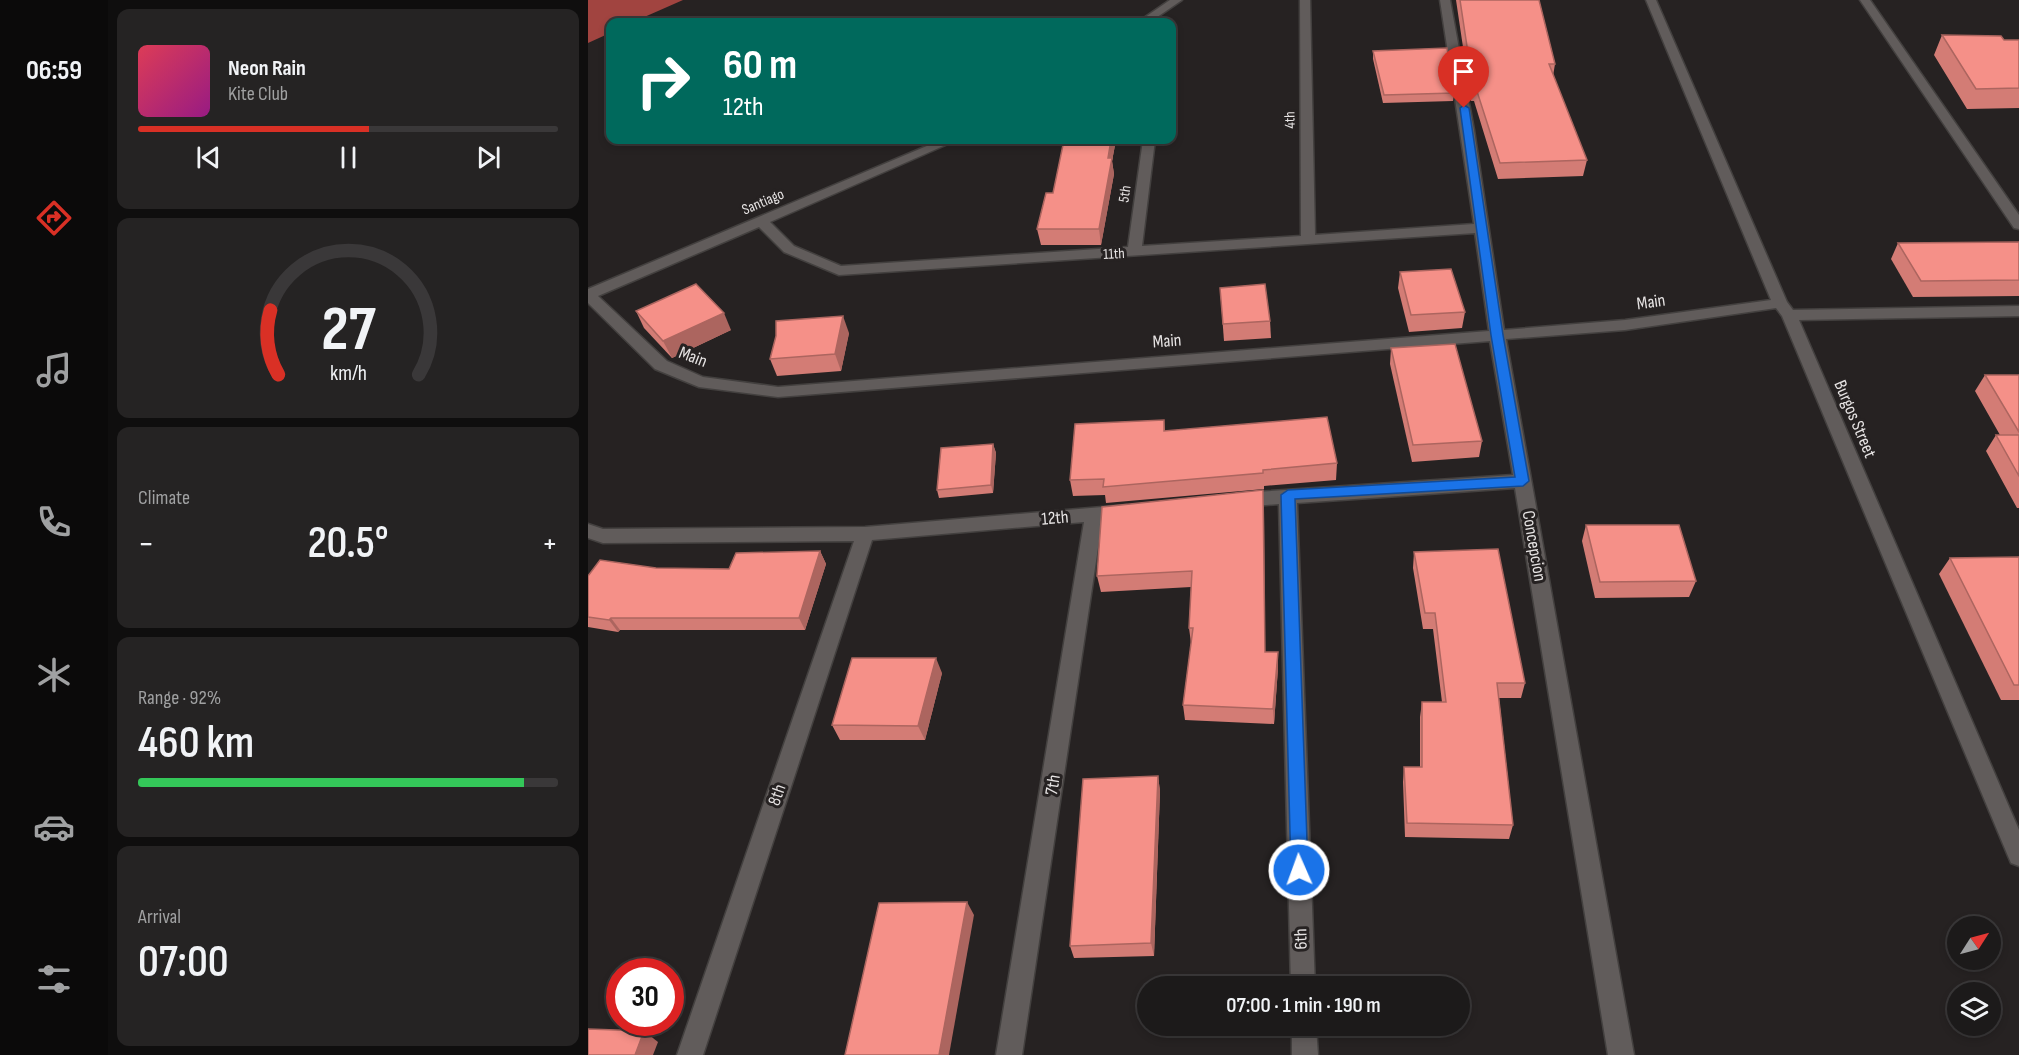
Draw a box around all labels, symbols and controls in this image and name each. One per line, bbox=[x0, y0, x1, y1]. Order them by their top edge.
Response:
text: 60 m bbox=[723, 40, 797, 91]
icon: right bbox=[624, 42, 702, 120]
pin bbox=[1438, 46, 1489, 108]
text: 06:59 bbox=[26, 55, 82, 87]
text: Neon Rain bbox=[228, 55, 306, 82]
icon: arrive bbox=[1447, 55, 1480, 88]
text: Kite Club bbox=[228, 82, 288, 106]
text: 12th bbox=[723, 91, 764, 123]
street label: 4th bbox=[1280, 111, 1300, 129]
icon: previous bbox=[192, 141, 225, 174]
icon: pause bbox=[332, 141, 365, 174]
icon: next bbox=[472, 141, 505, 174]
street label: 5th bbox=[1114, 184, 1136, 204]
street label: Santiago bbox=[739, 185, 787, 219]
icon: directions bbox=[33, 197, 75, 239]
street label: 11th bbox=[1103, 244, 1125, 264]
street label: Main bbox=[1635, 290, 1667, 314]
text: 27 bbox=[321, 293, 376, 368]
street label: Main bbox=[1152, 330, 1182, 352]
street label: Main bbox=[676, 342, 710, 372]
icon: music bbox=[33, 349, 75, 391]
text: km/h bbox=[329, 362, 367, 387]
street label: Burgos Street bbox=[1829, 377, 1881, 461]
text: Climate bbox=[138, 486, 190, 510]
icon: phone bbox=[33, 501, 75, 543]
street label: 12th bbox=[1041, 506, 1069, 530]
street label: Concepcion bbox=[1517, 509, 1551, 583]
text: 20.5° bbox=[307, 516, 389, 571]
text: − bbox=[138, 524, 154, 564]
text: + bbox=[542, 524, 558, 564]
icon: climate bbox=[33, 654, 75, 696]
text: Range · 92% bbox=[138, 686, 221, 710]
text: 460 km bbox=[138, 716, 254, 771]
street label: 7th bbox=[1041, 773, 1065, 797]
street label: 8th bbox=[764, 782, 790, 808]
icon: car bbox=[33, 806, 75, 848]
position arrow bbox=[1267, 838, 1331, 902]
text: Arrival bbox=[138, 905, 181, 929]
north arrow bbox=[1947, 916, 2001, 970]
map controls bbox=[1947, 916, 2001, 1036]
street label: 6th bbox=[1290, 928, 1312, 950]
text: 07:00 bbox=[138, 935, 229, 990]
icon: filters bbox=[33, 958, 75, 1000]
speed limit sign: 30 bbox=[606, 958, 684, 1036]
button: layers bbox=[1947, 982, 2001, 1036]
text: 07:00 · 1 min · 190 m bbox=[1226, 992, 1381, 1019]

